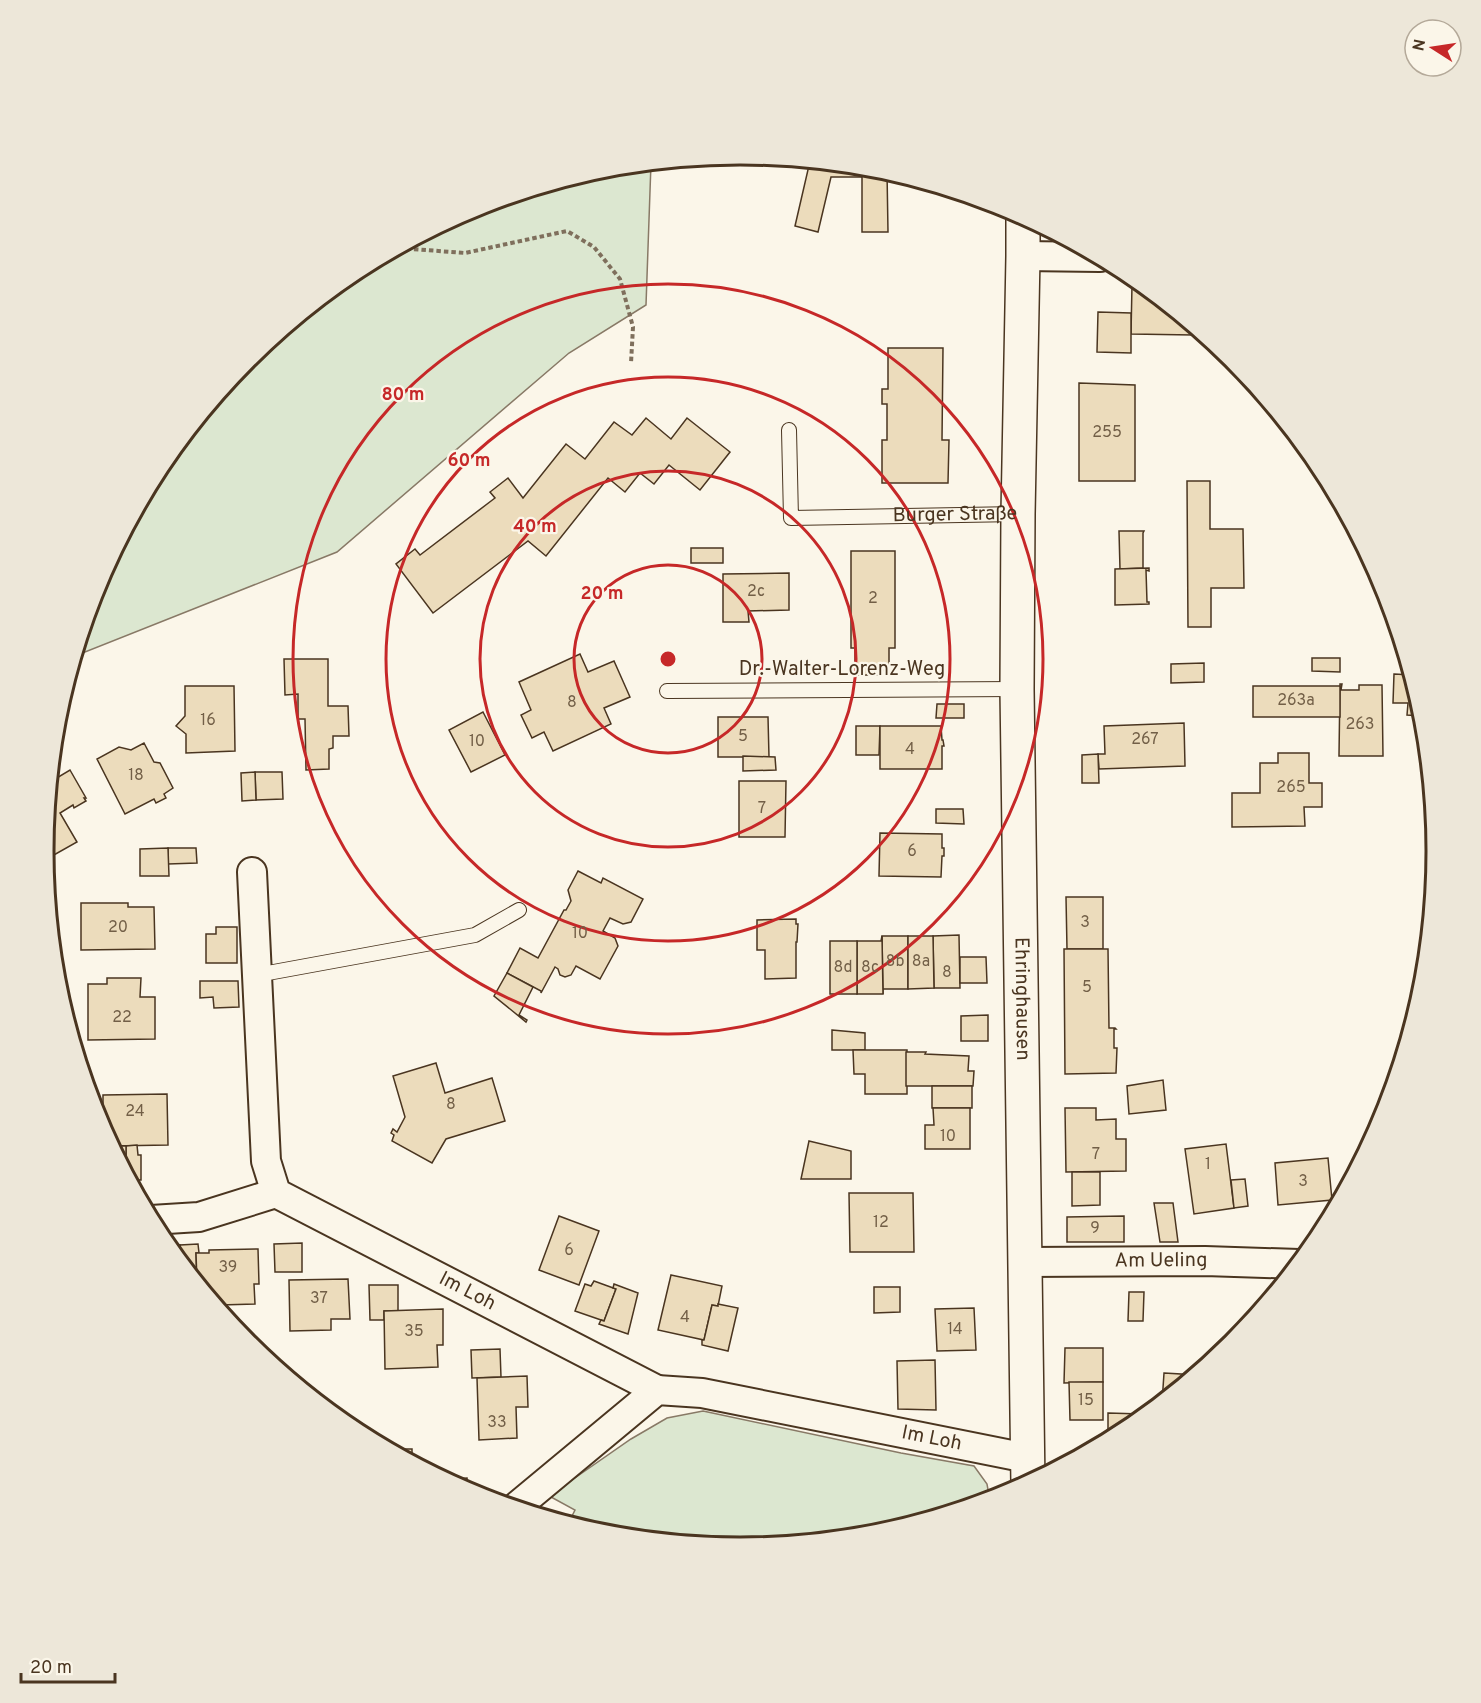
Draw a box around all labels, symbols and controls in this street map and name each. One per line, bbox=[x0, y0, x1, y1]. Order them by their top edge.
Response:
north arrow bbox=[1403, 18, 1463, 78]
text: N bbox=[1409, 38, 1431, 53]
text: 80 m bbox=[381, 384, 425, 407]
house number: 255 bbox=[1092, 423, 1122, 443]
text: 60 m bbox=[447, 450, 491, 473]
street label: Burger Straße bbox=[892, 501, 1018, 529]
text: 40 m bbox=[513, 516, 557, 539]
house number: 2c bbox=[747, 582, 765, 602]
text: 20 m bbox=[580, 583, 624, 606]
house number: 2 bbox=[868, 589, 878, 609]
centre of rings bbox=[658, 649, 678, 669]
street label: Dr.-Walter-Lorenz-Weg bbox=[739, 657, 945, 683]
house number: 263a bbox=[1277, 691, 1315, 711]
house number: 8 bbox=[567, 693, 577, 713]
house number: 16 bbox=[200, 711, 216, 731]
house number: 263 bbox=[1346, 715, 1374, 735]
house number: 5 bbox=[738, 727, 748, 747]
house number: 267 bbox=[1131, 730, 1159, 750]
house number: 10 bbox=[469, 732, 485, 752]
house number: 4 bbox=[905, 740, 915, 760]
house number: 18 bbox=[128, 766, 144, 786]
house number: 265 bbox=[1276, 778, 1306, 798]
house number: 7 bbox=[758, 799, 766, 819]
house number: 6 bbox=[907, 842, 917, 862]
house number: 3 bbox=[1080, 913, 1090, 933]
house number: 20 bbox=[108, 918, 128, 938]
house number: 10 bbox=[572, 924, 588, 944]
street label: Ehringhausen bbox=[1007, 937, 1035, 1061]
house number: 8b bbox=[886, 952, 904, 972]
house number: 8a bbox=[912, 952, 930, 972]
house number: 8d bbox=[834, 958, 852, 978]
house number: 8c bbox=[861, 958, 879, 978]
house number: 8 bbox=[942, 963, 952, 983]
house number: 5 bbox=[1082, 978, 1092, 998]
house number: 22 bbox=[112, 1008, 132, 1028]
house number: 8 bbox=[446, 1095, 456, 1115]
house number: 24 bbox=[125, 1102, 145, 1122]
house number: 10 bbox=[940, 1127, 956, 1147]
house number: 7 bbox=[1092, 1145, 1100, 1165]
house number: 1 bbox=[1205, 1155, 1211, 1175]
house number: 3 bbox=[1298, 1172, 1308, 1192]
house number: 12 bbox=[873, 1213, 889, 1233]
house number: 9 bbox=[1090, 1219, 1100, 1239]
house number: 6 bbox=[564, 1241, 574, 1261]
street label: Am Ueling bbox=[1114, 1248, 1208, 1275]
house number: 39 bbox=[219, 1258, 237, 1278]
street label: Im Loh bbox=[434, 1266, 500, 1317]
house number: 37 bbox=[310, 1289, 328, 1309]
house number: 4 bbox=[680, 1308, 690, 1328]
house number: 14 bbox=[947, 1320, 963, 1340]
house number: 35 bbox=[404, 1322, 424, 1342]
house number: 15 bbox=[1078, 1391, 1094, 1411]
house number: 33 bbox=[487, 1413, 507, 1433]
street label: Im Loh bbox=[899, 1420, 964, 1458]
scale bar bbox=[21, 1646, 116, 1684]
text: 20 m bbox=[30, 1657, 72, 1680]

